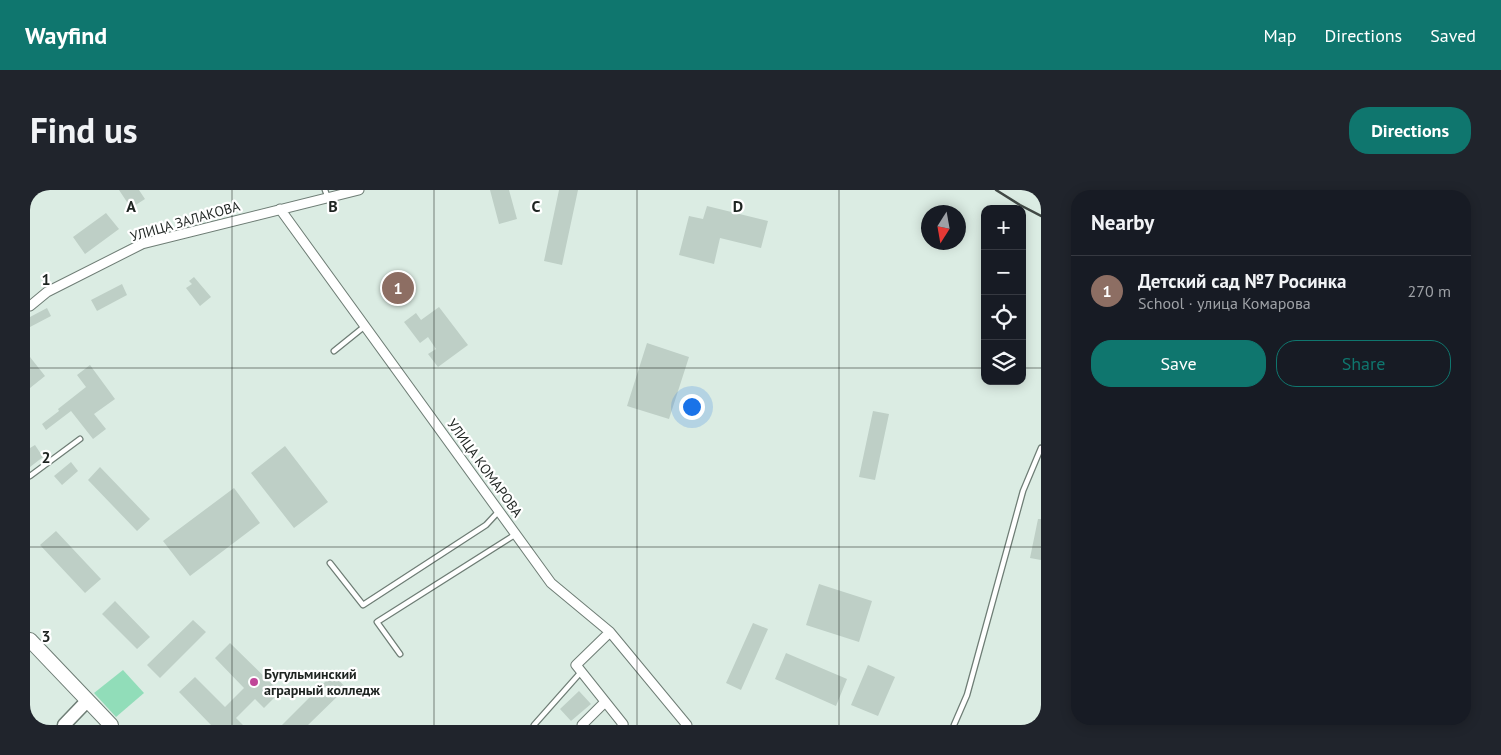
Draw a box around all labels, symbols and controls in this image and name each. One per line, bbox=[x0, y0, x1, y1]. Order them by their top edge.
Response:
text: Wayfind bbox=[25, 20, 107, 51]
text: Map bbox=[1264, 24, 1296, 47]
text: Directions bbox=[1324, 24, 1402, 47]
text: Saved bbox=[1430, 24, 1476, 47]
text: Find us bbox=[30, 107, 138, 153]
button: Directions bbox=[1349, 107, 1471, 154]
text: A bbox=[126, 196, 136, 216]
text: B bbox=[328, 196, 338, 216]
text: C bbox=[532, 196, 541, 216]
text: D bbox=[733, 196, 743, 216]
street label: УЛИЦА ЗАЛАКОВА bbox=[128, 197, 243, 245]
north arrow bbox=[921, 205, 966, 250]
map controls bbox=[981, 205, 1026, 385]
button: + bbox=[981, 205, 1026, 250]
text: Nearby bbox=[1091, 209, 1154, 236]
button: − bbox=[981, 250, 1026, 295]
text: 1 bbox=[41, 269, 51, 289]
pin: 1 bbox=[382, 269, 414, 307]
text: Детский сад №7 Росинка bbox=[1138, 269, 1347, 293]
text: 1 bbox=[1102, 281, 1112, 301]
text: 270 m bbox=[1408, 281, 1451, 301]
text: School · улица Комарова bbox=[1138, 293, 1311, 313]
button: locate bbox=[981, 295, 1026, 340]
button: layers bbox=[981, 340, 1026, 385]
button: Save bbox=[1091, 340, 1266, 387]
button: Share bbox=[1276, 340, 1451, 387]
your location bbox=[679, 394, 705, 420]
street label: УЛИЦА КОМАРОВА bbox=[443, 415, 527, 521]
text: 2 bbox=[41, 447, 51, 467]
text: 3 bbox=[41, 626, 51, 646]
place label: Бугульминский аграрный колледж bbox=[264, 665, 380, 699]
marker: Бугульминский аграрный колледж bbox=[248, 676, 260, 688]

